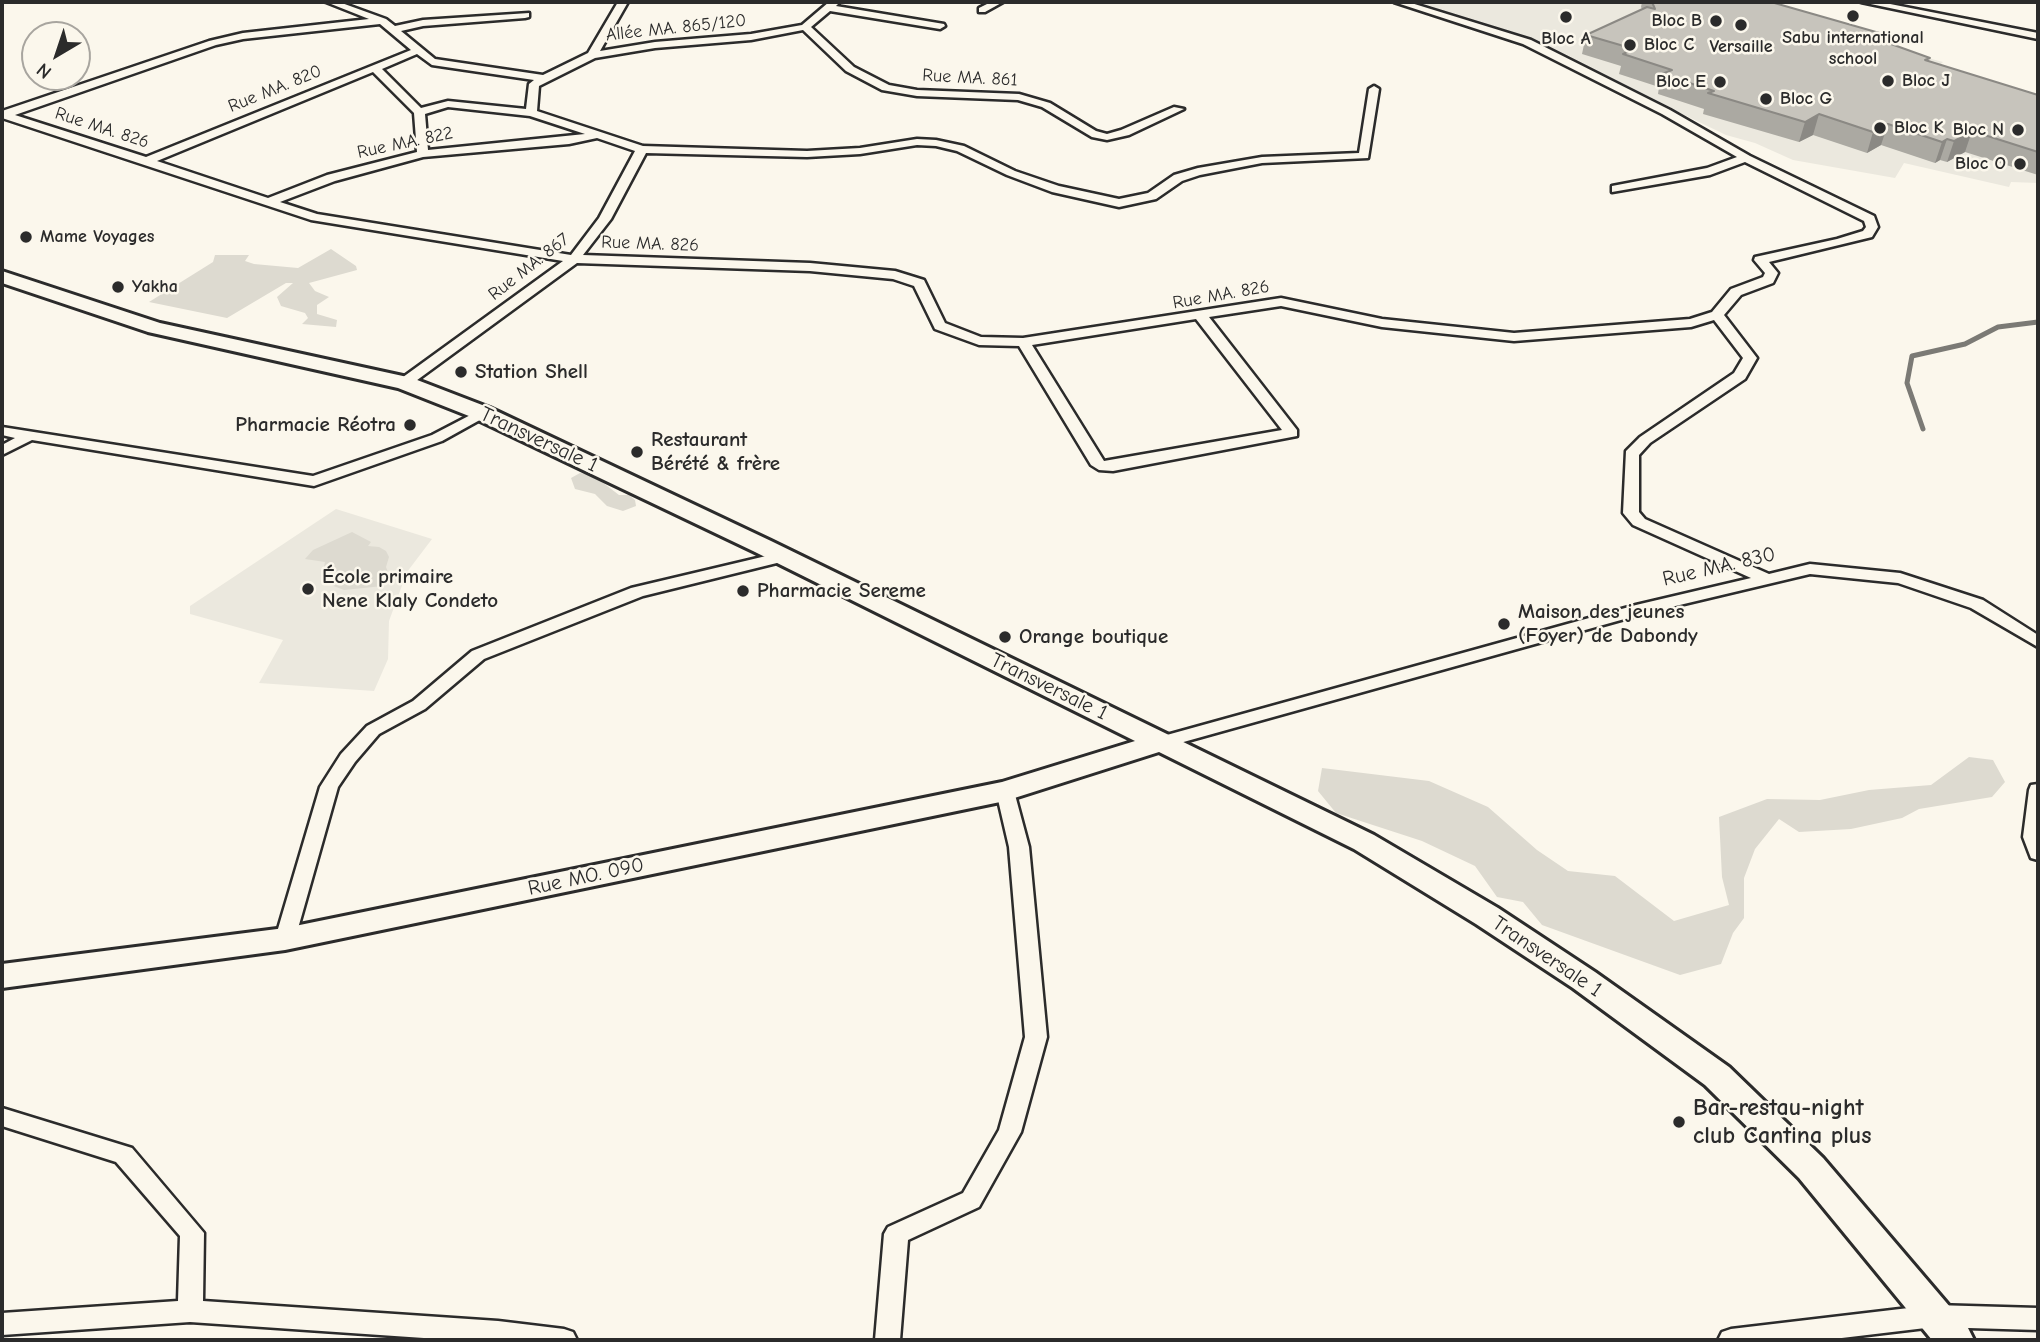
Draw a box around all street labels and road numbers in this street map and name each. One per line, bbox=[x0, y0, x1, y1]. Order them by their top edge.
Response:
street label: Allée MA. 865/120 bbox=[605, 10, 747, 46]
street label: Rue MA. 820 bbox=[225, 60, 325, 118]
street label: Rue MA. 861 bbox=[922, 65, 1018, 91]
street label: Rue MA. 826 bbox=[52, 103, 152, 153]
street label: Rue MA. 822 bbox=[355, 122, 455, 164]
street label: Rue MA. 867 bbox=[484, 229, 574, 305]
street label: Rue MA. 826 bbox=[601, 232, 699, 256]
street label: Rue MA. 826 bbox=[1171, 276, 1271, 314]
street label: Transversale 1 bbox=[476, 402, 602, 478]
street label: Rue MA. 830 bbox=[1660, 542, 1778, 592]
street label: Transversale 1 bbox=[986, 648, 1112, 726]
street label: Rue MO. 090 bbox=[526, 852, 646, 902]
street label: Transversale 1 bbox=[1487, 911, 1607, 1003]

